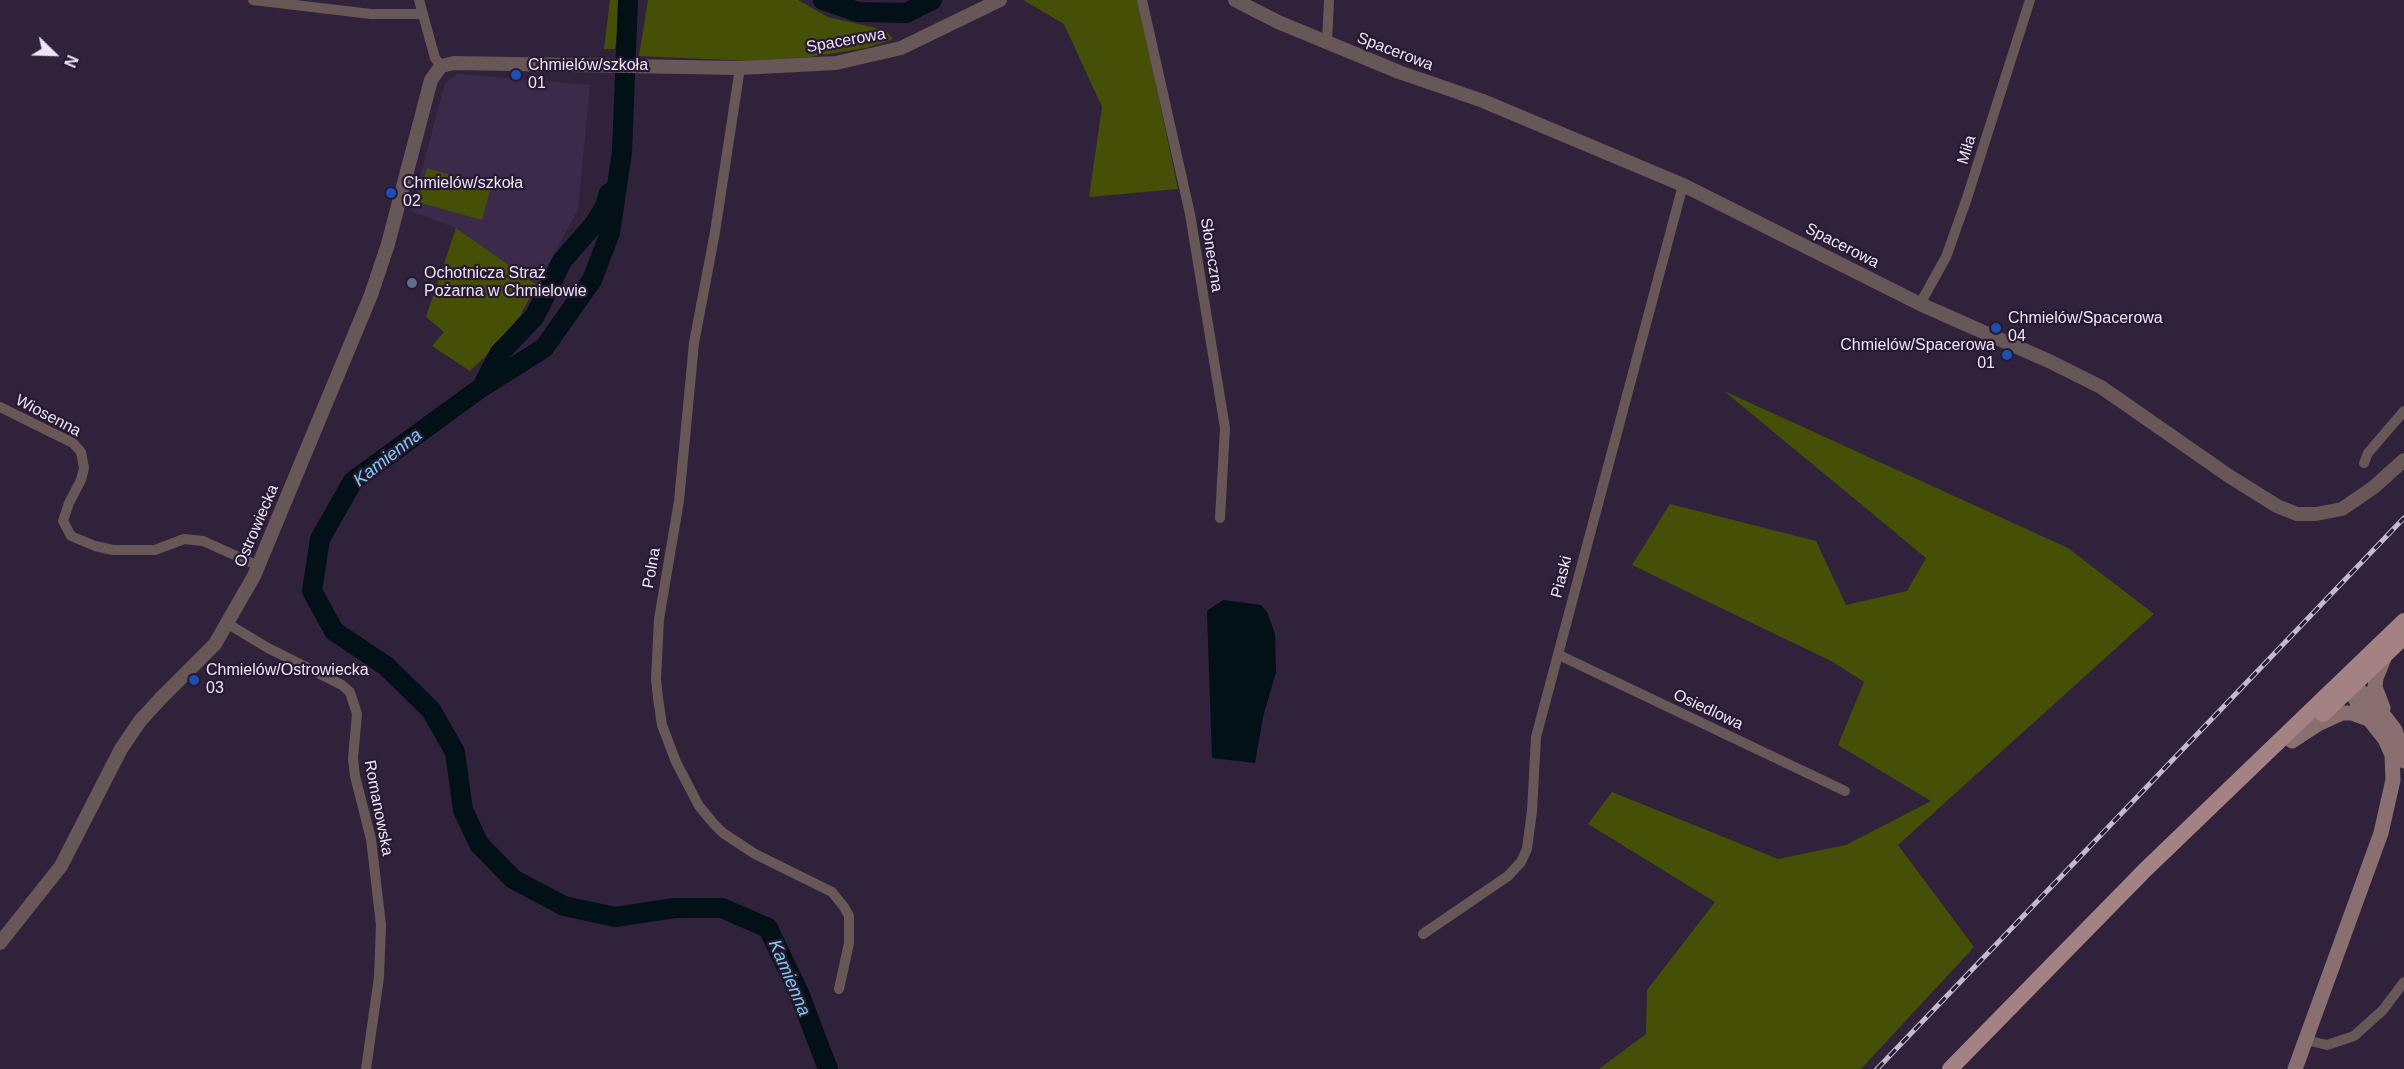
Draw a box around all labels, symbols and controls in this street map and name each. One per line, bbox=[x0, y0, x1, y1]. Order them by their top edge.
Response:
north arrow bbox=[24, 24, 84, 84]
street label: Spacerowa bbox=[805, 25, 887, 57]
street label: Spacerowa bbox=[1354, 29, 1436, 75]
text: N bbox=[61, 53, 81, 70]
place label: Chmielów/szkoła 01 bbox=[528, 56, 648, 94]
marker: Chmielów/szkoła 01 bbox=[509, 68, 523, 82]
street label: Miła bbox=[1954, 133, 1980, 167]
place label: Chmielów/szkoła 02 bbox=[403, 174, 523, 212]
marker: Chmielów/szkoła 02 bbox=[384, 186, 398, 200]
street label: Słoneczna bbox=[1196, 217, 1226, 293]
street label: Spacerowa bbox=[1802, 219, 1882, 273]
place label: Ochotnicza Straż Pożarna w Chmielowie bbox=[424, 264, 587, 302]
marker: Ochotnicza Straż Pożarna w Chmielowie bbox=[405, 276, 419, 290]
place label: Chmielów/Spacerowa 04 bbox=[2008, 309, 2163, 347]
marker: Chmielów/Spacerowa 04 bbox=[1989, 321, 2003, 335]
place label: Chmielów/Spacerowa 01 bbox=[1840, 336, 1995, 374]
marker: Chmielów/Spacerowa 01 bbox=[2000, 348, 2014, 362]
street label: Wiosenna bbox=[12, 391, 84, 441]
water label: Kamienna bbox=[349, 425, 427, 491]
street label: Ostrowiecka bbox=[231, 482, 283, 570]
street label: Polna bbox=[639, 546, 665, 590]
street label: Piaski bbox=[1548, 554, 1576, 600]
place label: Chmielów/Ostrowiecka 03 bbox=[206, 661, 369, 699]
marker: Chmielów/Ostrowiecka 03 bbox=[187, 673, 201, 687]
street label: Osiedlowa bbox=[1670, 686, 1746, 734]
street label: Romanowska bbox=[359, 759, 397, 857]
water label: Kamienna bbox=[763, 936, 815, 1020]

